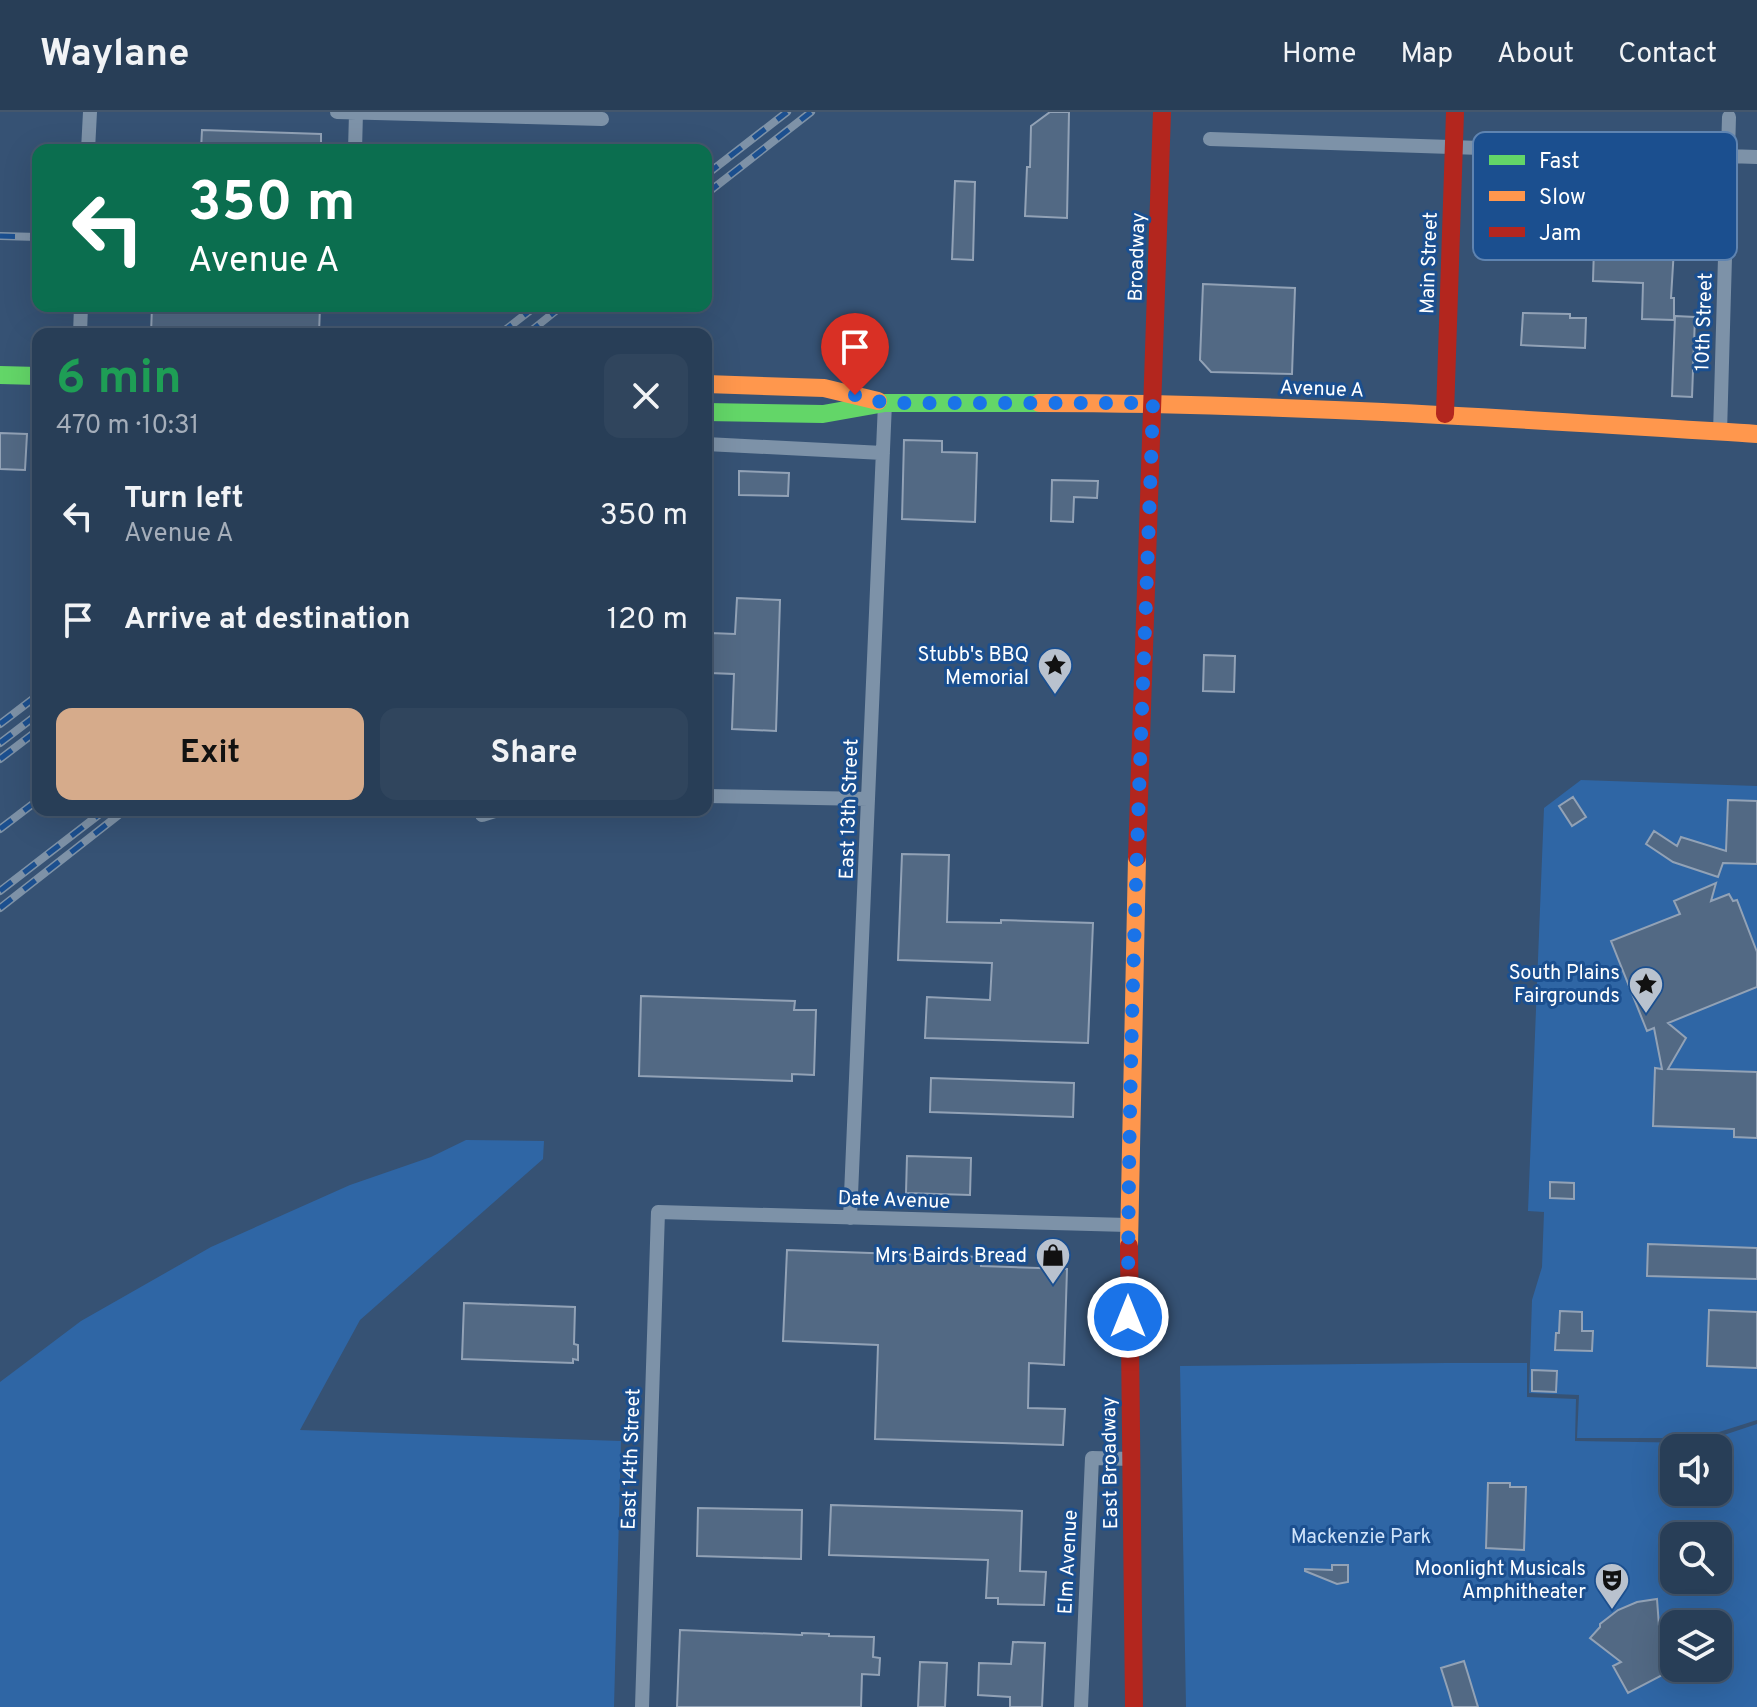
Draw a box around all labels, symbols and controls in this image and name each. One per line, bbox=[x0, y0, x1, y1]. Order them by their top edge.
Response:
text: Waylane bbox=[40, 31, 189, 80]
text: Home bbox=[1282, 37, 1356, 73]
text: Map bbox=[1400, 37, 1453, 73]
text: About bbox=[1497, 37, 1574, 73]
text: Contact bbox=[1618, 37, 1717, 73]
legend bbox=[1473, 132, 1737, 260]
text: Fast bbox=[1539, 149, 1580, 176]
text: 350 m bbox=[188, 170, 356, 240]
icon: left bbox=[56, 176, 160, 280]
text: Slow bbox=[1539, 185, 1586, 212]
street label: Broadway bbox=[1123, 212, 1153, 302]
street label: Main Street bbox=[1415, 212, 1445, 315]
text: Jam bbox=[1539, 221, 1582, 248]
text: Avenue A bbox=[188, 239, 340, 285]
street label: 10th Street bbox=[1690, 272, 1720, 372]
pin bbox=[821, 313, 889, 395]
icon: arrive bbox=[833, 325, 877, 369]
text: 6 min bbox=[56, 350, 182, 410]
button: close bbox=[604, 354, 688, 438]
street label: Avenue A bbox=[1279, 376, 1365, 404]
text: 470 m · 10:31 bbox=[56, 410, 199, 443]
text: Turn left bbox=[124, 481, 244, 518]
icon: left bbox=[56, 494, 100, 538]
text: 350 m bbox=[600, 498, 688, 535]
text: Avenue A bbox=[124, 518, 234, 551]
icon: arrive bbox=[56, 598, 100, 642]
text: Arrive at destination bbox=[124, 602, 410, 639]
text: 120 m bbox=[607, 602, 688, 639]
place label: Stubb's BBQ Memorial bbox=[918, 643, 1029, 692]
place icon: Stubb's BBQ Memorial bbox=[1036, 646, 1074, 696]
button: Exit bbox=[56, 708, 364, 800]
button: Share bbox=[380, 708, 688, 800]
street label: East 13th Street bbox=[835, 738, 865, 880]
place label: South Plains Fairgrounds bbox=[1509, 961, 1620, 1010]
place icon: South Plains Fairgrounds bbox=[1627, 965, 1665, 1015]
street label: Date Avenue bbox=[837, 1186, 951, 1216]
shop icon: Mrs Bairds Bread bbox=[1034, 1236, 1072, 1286]
place label: Mrs Bairds Bread bbox=[875, 1244, 1027, 1270]
position arrow bbox=[1086, 1275, 1170, 1359]
street label: East 14th Street bbox=[617, 1388, 647, 1530]
street label: East Broadway bbox=[1097, 1396, 1125, 1530]
map controls bbox=[1660, 1434, 1732, 1682]
button: sound bbox=[1660, 1434, 1732, 1506]
street label: Elm Avenue bbox=[1053, 1509, 1085, 1615]
button: search bbox=[1660, 1522, 1732, 1594]
park label: Mackenzie Park bbox=[1291, 1525, 1431, 1551]
place label: Moonlight Musicals Amphitheater bbox=[1415, 1557, 1586, 1606]
theatre icon: Moonlight Musicals Amphitheater bbox=[1593, 1561, 1631, 1611]
button: layers bbox=[1660, 1610, 1732, 1682]

